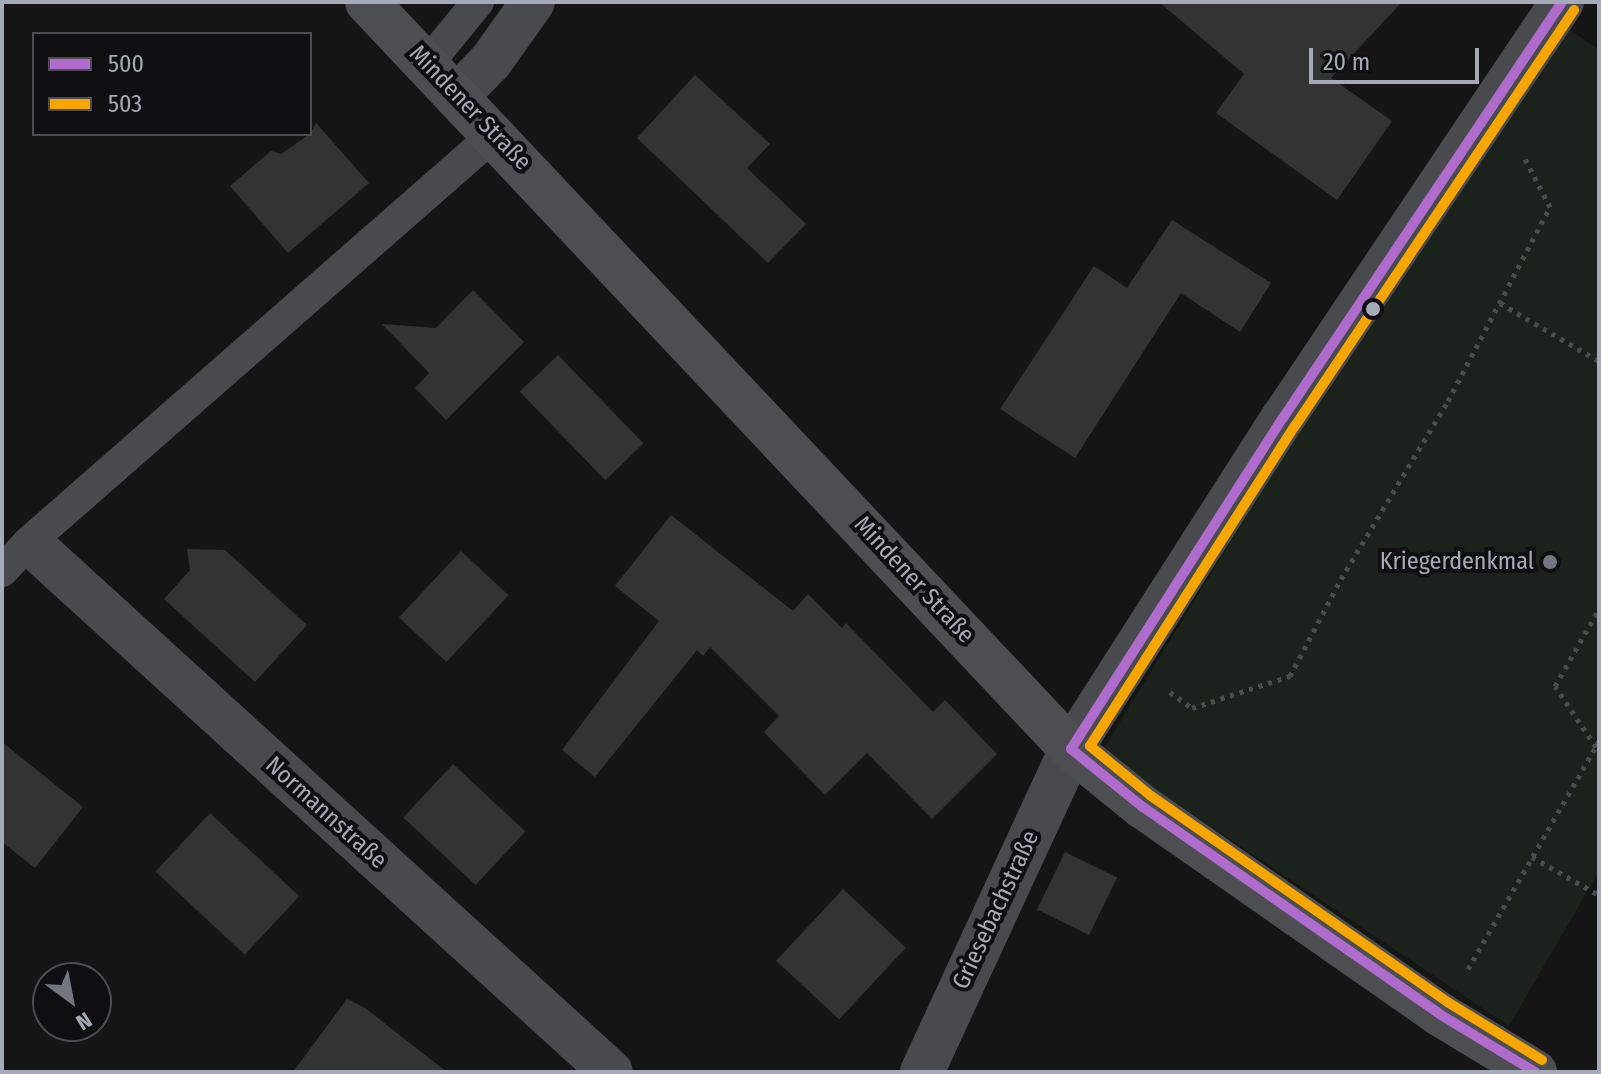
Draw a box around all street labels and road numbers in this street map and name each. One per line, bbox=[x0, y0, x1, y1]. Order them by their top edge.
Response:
street label: Mindener Straße bbox=[403, 39, 537, 177]
street label: Mindener Straße bbox=[848, 511, 980, 649]
street label: Normannstraße bbox=[259, 751, 393, 875]
street label: Griesebachstraße bbox=[947, 826, 1045, 994]

